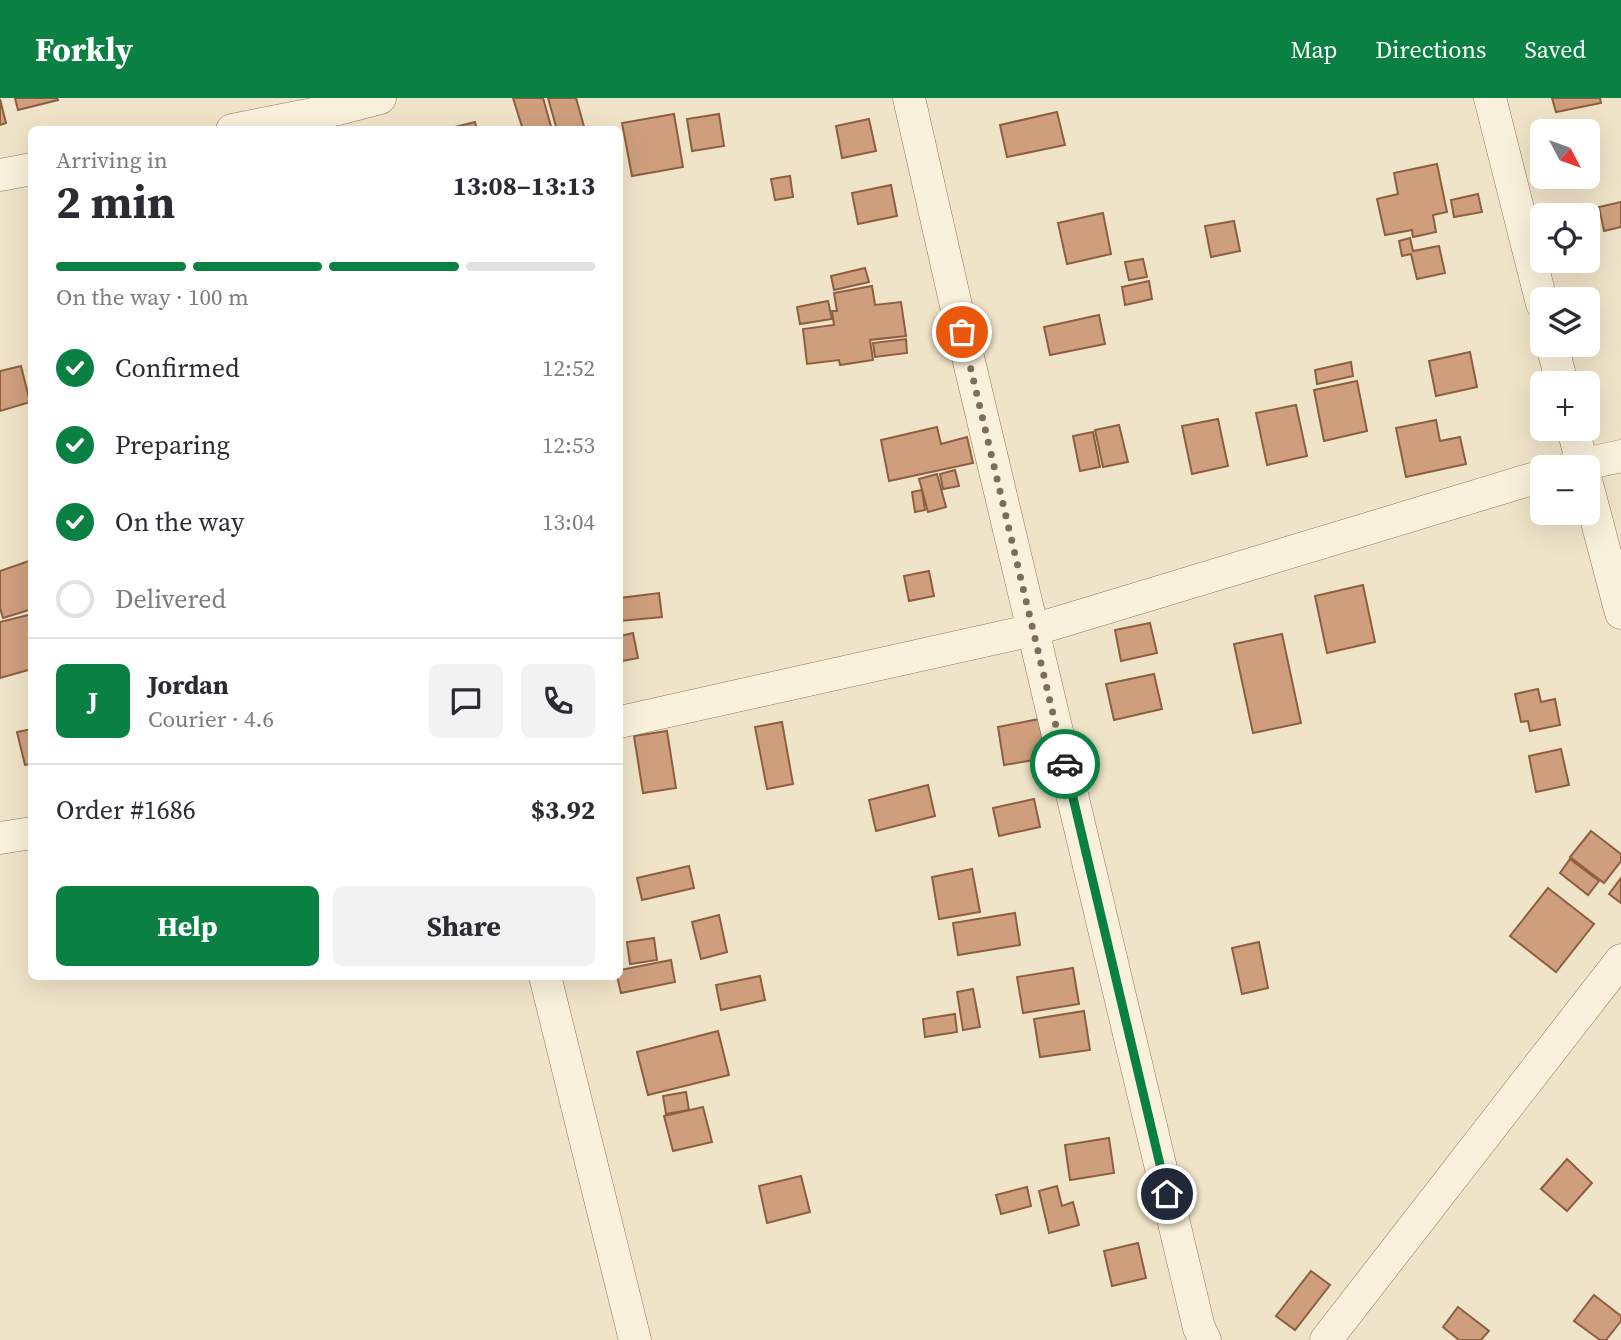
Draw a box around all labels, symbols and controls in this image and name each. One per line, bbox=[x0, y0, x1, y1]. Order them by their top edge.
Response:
text: Forkly bbox=[35, 27, 133, 72]
text: Map bbox=[1290, 33, 1337, 66]
text: Directions bbox=[1375, 33, 1486, 66]
text: Saved bbox=[1524, 33, 1586, 66]
north arrow bbox=[1530, 119, 1600, 189]
map controls bbox=[1530, 119, 1600, 525]
text: Arriving in bbox=[56, 144, 168, 176]
text: 13:08–13:13 bbox=[453, 168, 595, 204]
text: 2 min bbox=[56, 170, 175, 233]
button: locate bbox=[1530, 203, 1600, 273]
text: On the way · 100 m bbox=[56, 281, 249, 313]
button: layers bbox=[1530, 287, 1600, 357]
pin bbox=[932, 302, 992, 362]
icon: bag bbox=[943, 313, 981, 351]
icon: check bbox=[56, 349, 94, 387]
text: Confirmed bbox=[115, 350, 240, 386]
text: 12:52 bbox=[542, 352, 595, 384]
button: + bbox=[1530, 371, 1600, 441]
icon: check bbox=[56, 426, 94, 464]
text: Preparing bbox=[115, 427, 230, 463]
text: 12:53 bbox=[542, 429, 595, 461]
button: − bbox=[1530, 455, 1600, 525]
icon: check bbox=[56, 503, 94, 541]
text: On the way bbox=[115, 504, 244, 540]
text: 13:04 bbox=[542, 506, 595, 538]
text: Delivered bbox=[115, 581, 226, 617]
button: chat bbox=[429, 664, 503, 738]
button: phone bbox=[521, 664, 595, 738]
text: Jordan bbox=[148, 667, 229, 703]
text: J bbox=[88, 683, 98, 719]
text: Courier · 4.6 bbox=[148, 703, 274, 735]
courier bbox=[1030, 729, 1100, 799]
icon: car bbox=[1046, 745, 1084, 783]
text: Order #1686 bbox=[56, 792, 196, 828]
text: $3.92 bbox=[531, 792, 595, 828]
button: Help bbox=[56, 886, 319, 966]
button: Share bbox=[333, 886, 595, 966]
pin bbox=[1137, 1164, 1197, 1224]
icon: home bbox=[1148, 1175, 1186, 1213]

